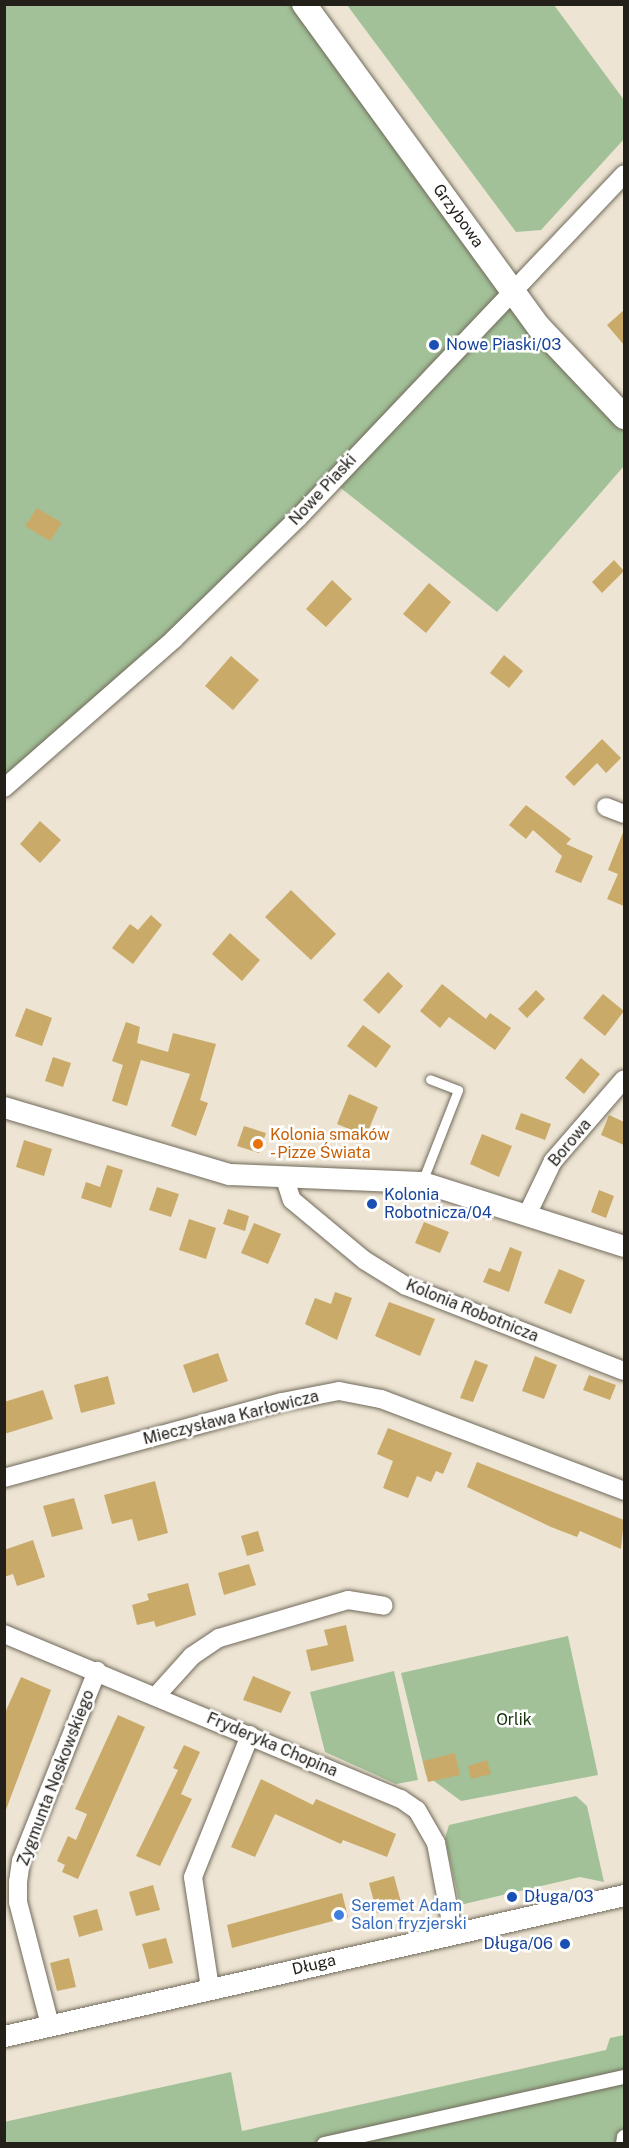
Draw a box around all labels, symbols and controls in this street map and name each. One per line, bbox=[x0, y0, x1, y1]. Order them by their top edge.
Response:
street label: Grzybowa bbox=[429, 180, 487, 252]
place label: Nowe Piaski/03 bbox=[446, 335, 561, 355]
marker: Nowe Piaski/03 bbox=[427, 338, 441, 352]
street label: Nowe Piaski bbox=[285, 451, 361, 529]
street label: Borowa bbox=[545, 1115, 595, 1171]
place label: Kolonia smaków - Pizze Świata bbox=[270, 1125, 390, 1163]
marker: Kolonia smaków - Pizze Świata bbox=[251, 1137, 265, 1151]
place label: Kolonia Robotnicza/04 bbox=[384, 1185, 492, 1223]
marker: Kolonia Robotnicza/04 bbox=[365, 1197, 379, 1211]
street label: Kolonia Robotnicza bbox=[403, 1276, 541, 1346]
street label: Mieczysława Karłowicza bbox=[141, 1387, 321, 1449]
street label: Zygmunta Noskowskiego bbox=[14, 1687, 98, 1869]
street label: Fryderyka Chopina bbox=[204, 1709, 340, 1781]
park label: Orlik bbox=[496, 1710, 532, 1730]
place label: Długa/03 bbox=[524, 1887, 594, 1907]
marker: Długa/03 bbox=[505, 1890, 519, 1904]
place label: Seremet Adam Salon fryzjerski bbox=[351, 1896, 467, 1934]
marker: Seremet Adam Salon fryzjerski bbox=[332, 1908, 346, 1922]
place label: Długa/06 bbox=[483, 1934, 553, 1954]
marker: Długa/06 bbox=[558, 1937, 572, 1951]
street label: Długa bbox=[290, 1951, 338, 1979]

